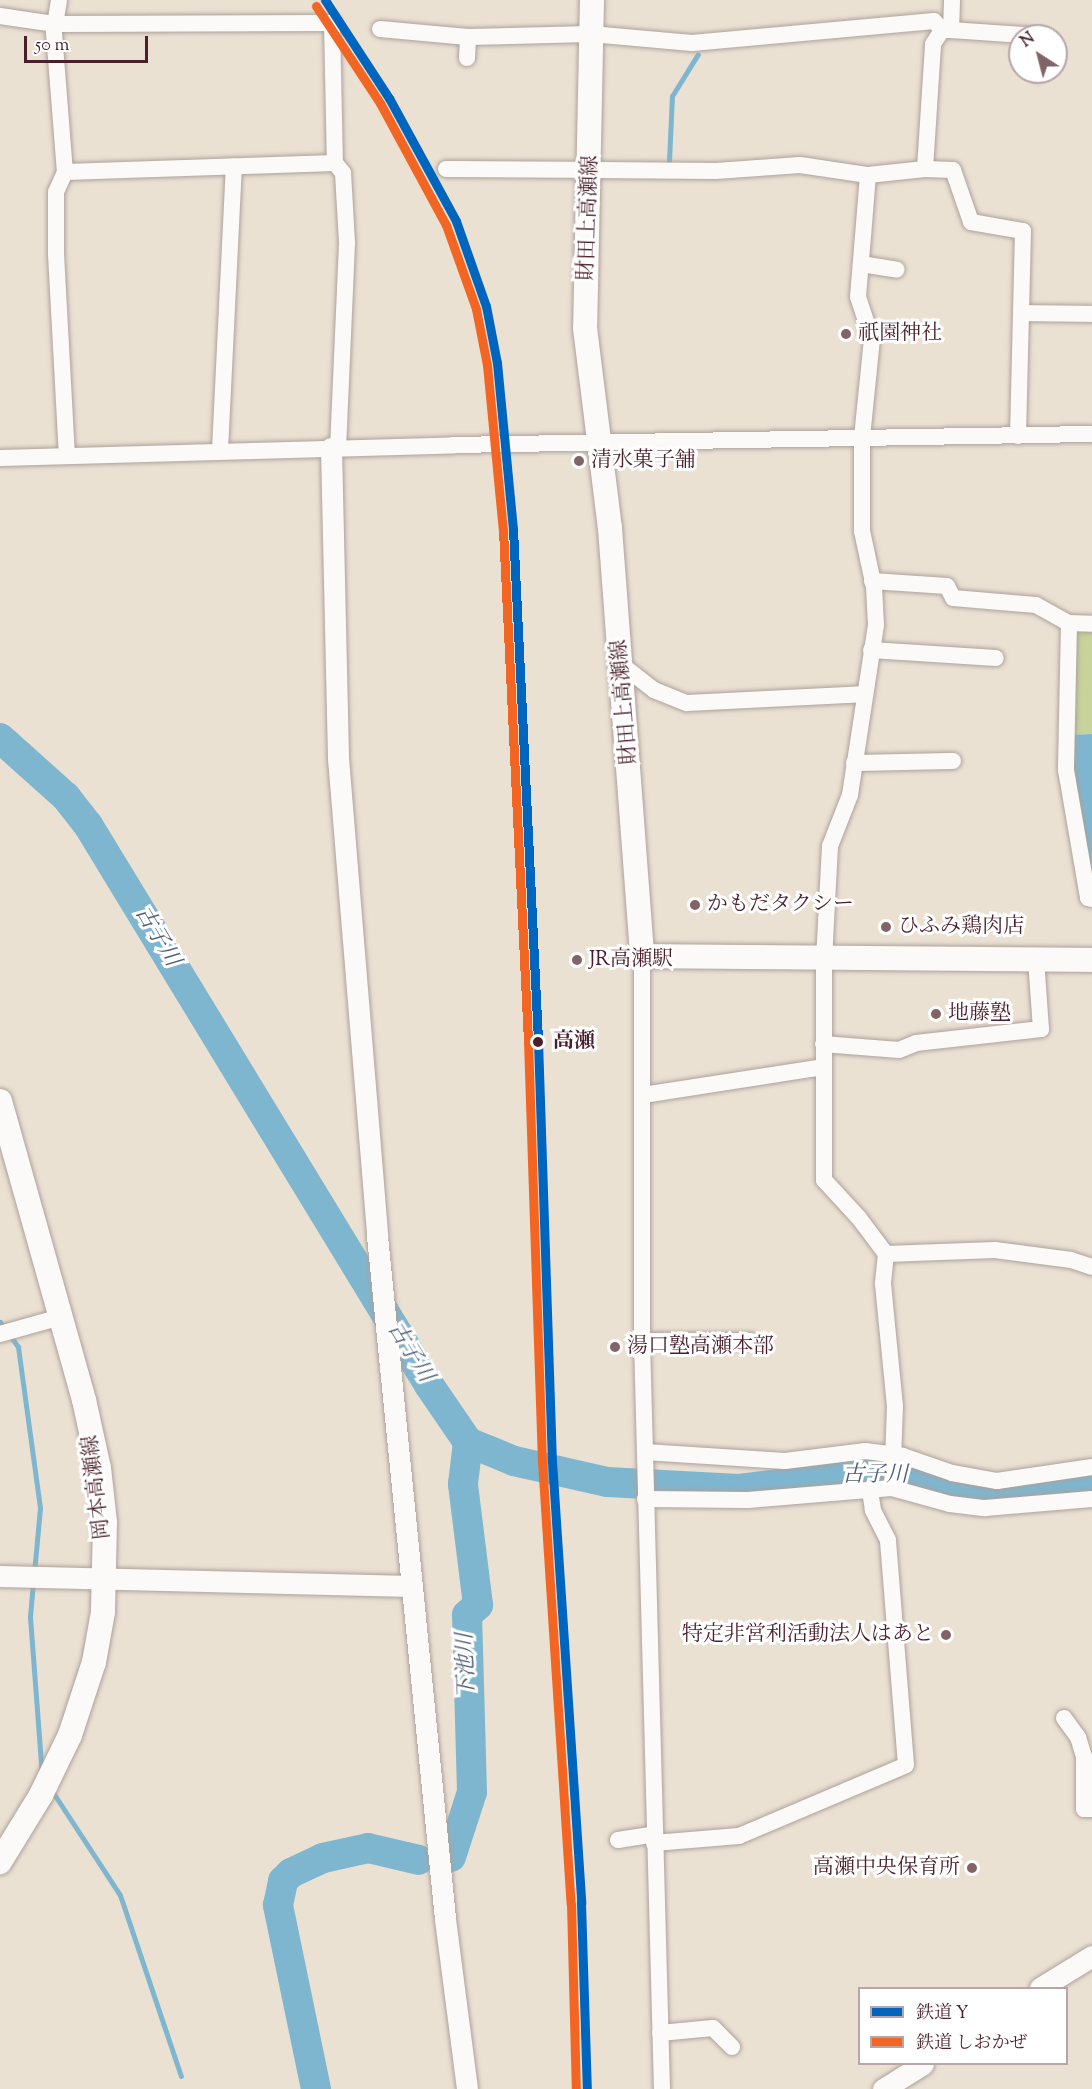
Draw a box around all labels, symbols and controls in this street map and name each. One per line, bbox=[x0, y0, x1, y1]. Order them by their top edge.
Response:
scale bar bbox=[27, 24, 152, 62]
north arrow bbox=[1008, 24, 1068, 84]
text: N bbox=[1016, 28, 1040, 54]
text: 50 m bbox=[35, 33, 69, 59]
street label: 財田上高瀬線 bbox=[574, 155, 604, 281]
place label: 祇園神社 bbox=[858, 321, 942, 347]
marker: 祇園神社 bbox=[839, 327, 853, 341]
place label: 清水菓子舗 bbox=[591, 448, 696, 474]
marker: 清水菓子舗 bbox=[572, 454, 586, 468]
street label: 財田上高瀬線 bbox=[607, 638, 643, 766]
place label: かもだタクシー bbox=[707, 892, 854, 918]
marker: かもだタクシー bbox=[688, 898, 702, 912]
water label: 古子川 bbox=[128, 902, 184, 972]
place label: ひふみ鶏肉店 bbox=[898, 914, 1024, 940]
marker: ひふみ鶏肉店 bbox=[879, 920, 893, 934]
place label: JR高瀬駅 bbox=[589, 947, 673, 973]
marker: JR高瀬駅 bbox=[570, 953, 584, 967]
place label: 地藤塾 bbox=[948, 1001, 1011, 1027]
marker: 地藤塾 bbox=[929, 1007, 943, 1021]
place label: 高瀬 bbox=[553, 1029, 595, 1055]
marker: 高瀬 bbox=[528, 1032, 548, 1052]
water label: 古子川 bbox=[380, 1318, 438, 1388]
place label: 湯口塾高瀬本部 bbox=[627, 1334, 774, 1360]
marker: 湯口塾高瀬本部 bbox=[608, 1340, 622, 1354]
street label: 岡本高瀬線 bbox=[78, 1433, 116, 1541]
water label: 古子川 bbox=[842, 1464, 908, 1490]
place label: 特定非営利活動法人はあと bbox=[682, 1622, 934, 1648]
marker: 特定非営利活動法人はあと bbox=[939, 1628, 953, 1642]
water label: 下池川 bbox=[454, 1633, 482, 1699]
place label: 高瀬中央保育所 bbox=[813, 1855, 960, 1881]
marker: 高瀬中央保育所 bbox=[965, 1861, 979, 1875]
legend bbox=[858, 1987, 1068, 2065]
text: 鉄道 Y bbox=[916, 2001, 969, 2027]
text: 鉄道 しおかぜ bbox=[916, 2031, 1028, 2057]

